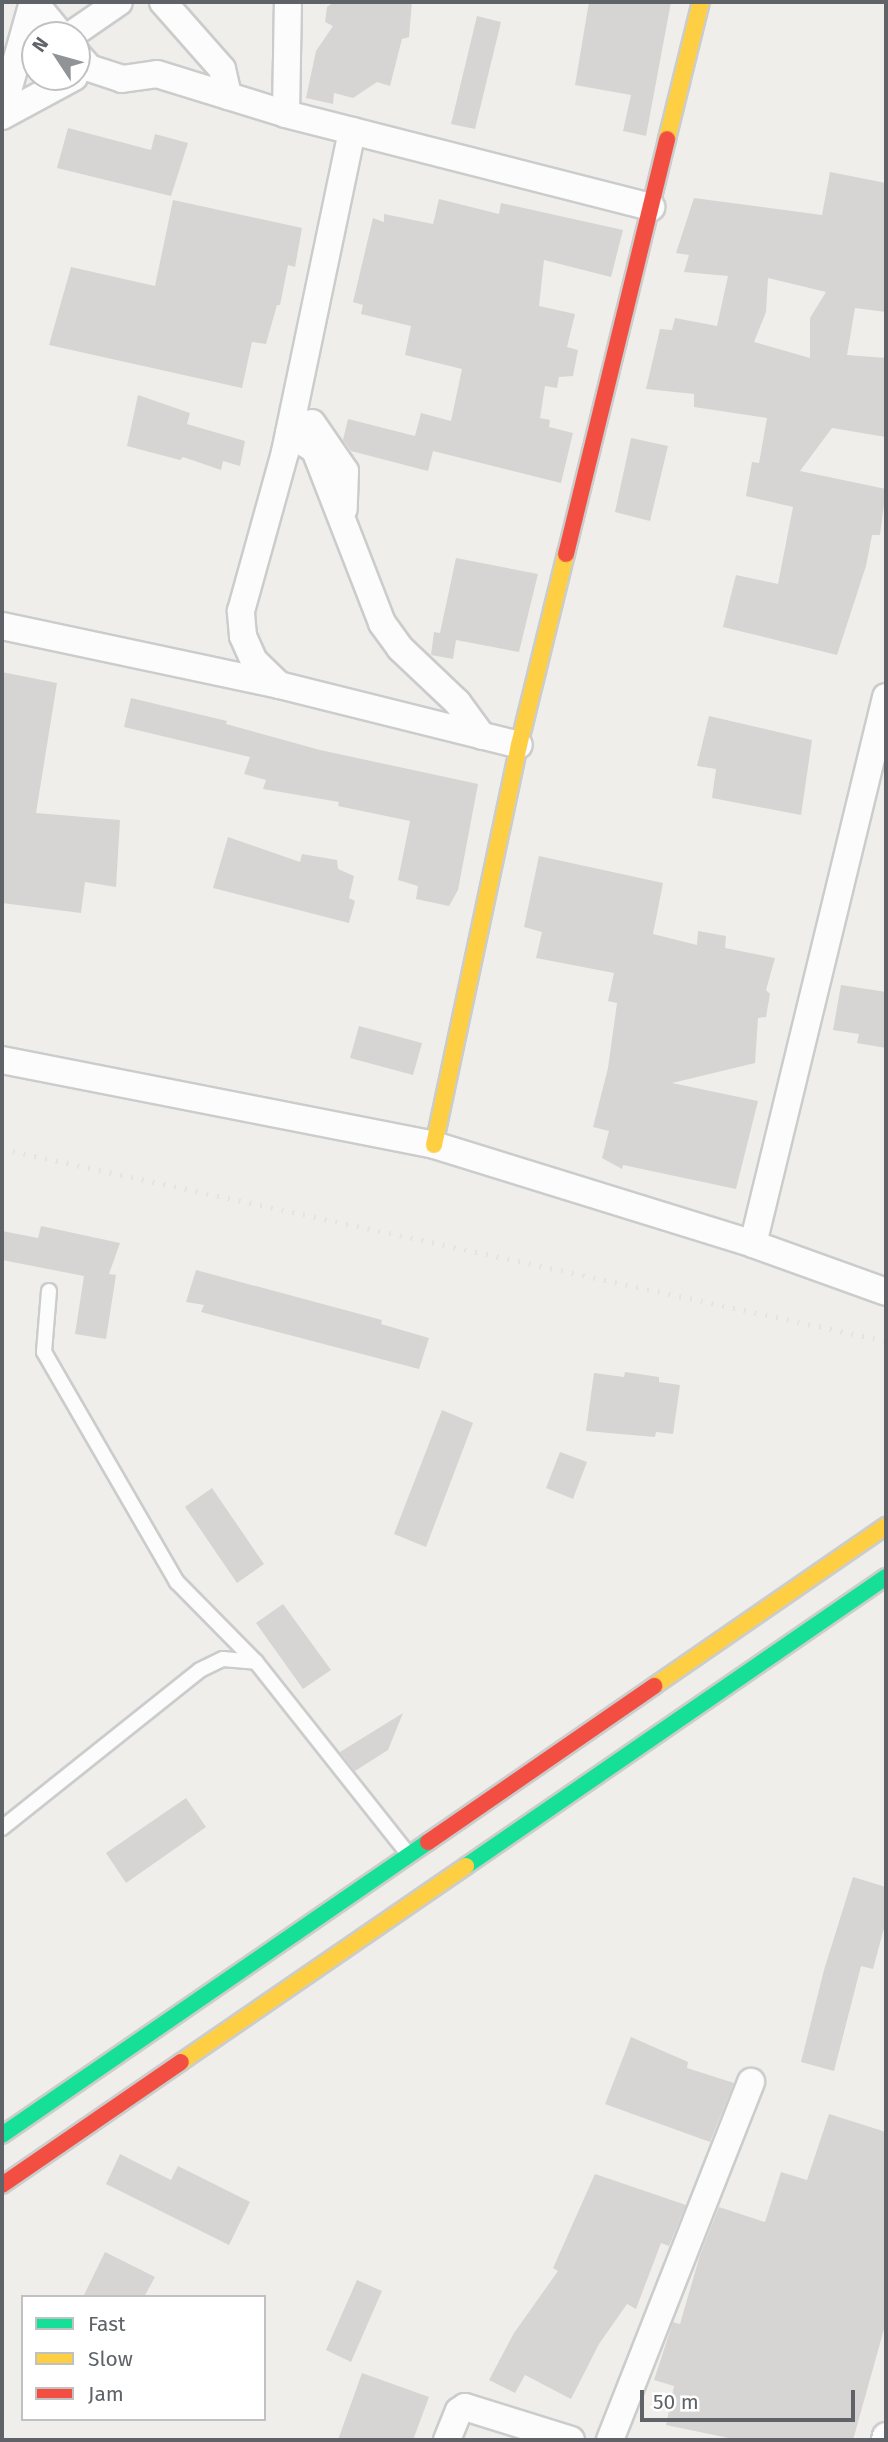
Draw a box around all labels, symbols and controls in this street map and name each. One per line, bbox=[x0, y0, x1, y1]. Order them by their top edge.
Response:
north arrow bbox=[21, 21, 91, 91]
text: N bbox=[27, 33, 53, 56]
legend bbox=[21, 2295, 266, 2421]
text: Fast bbox=[88, 2311, 126, 2337]
text: Slow bbox=[88, 2346, 133, 2372]
scale bar bbox=[643, 2376, 858, 2420]
text: Jam bbox=[88, 2381, 124, 2407]
text: 50 m bbox=[653, 2389, 699, 2415]

